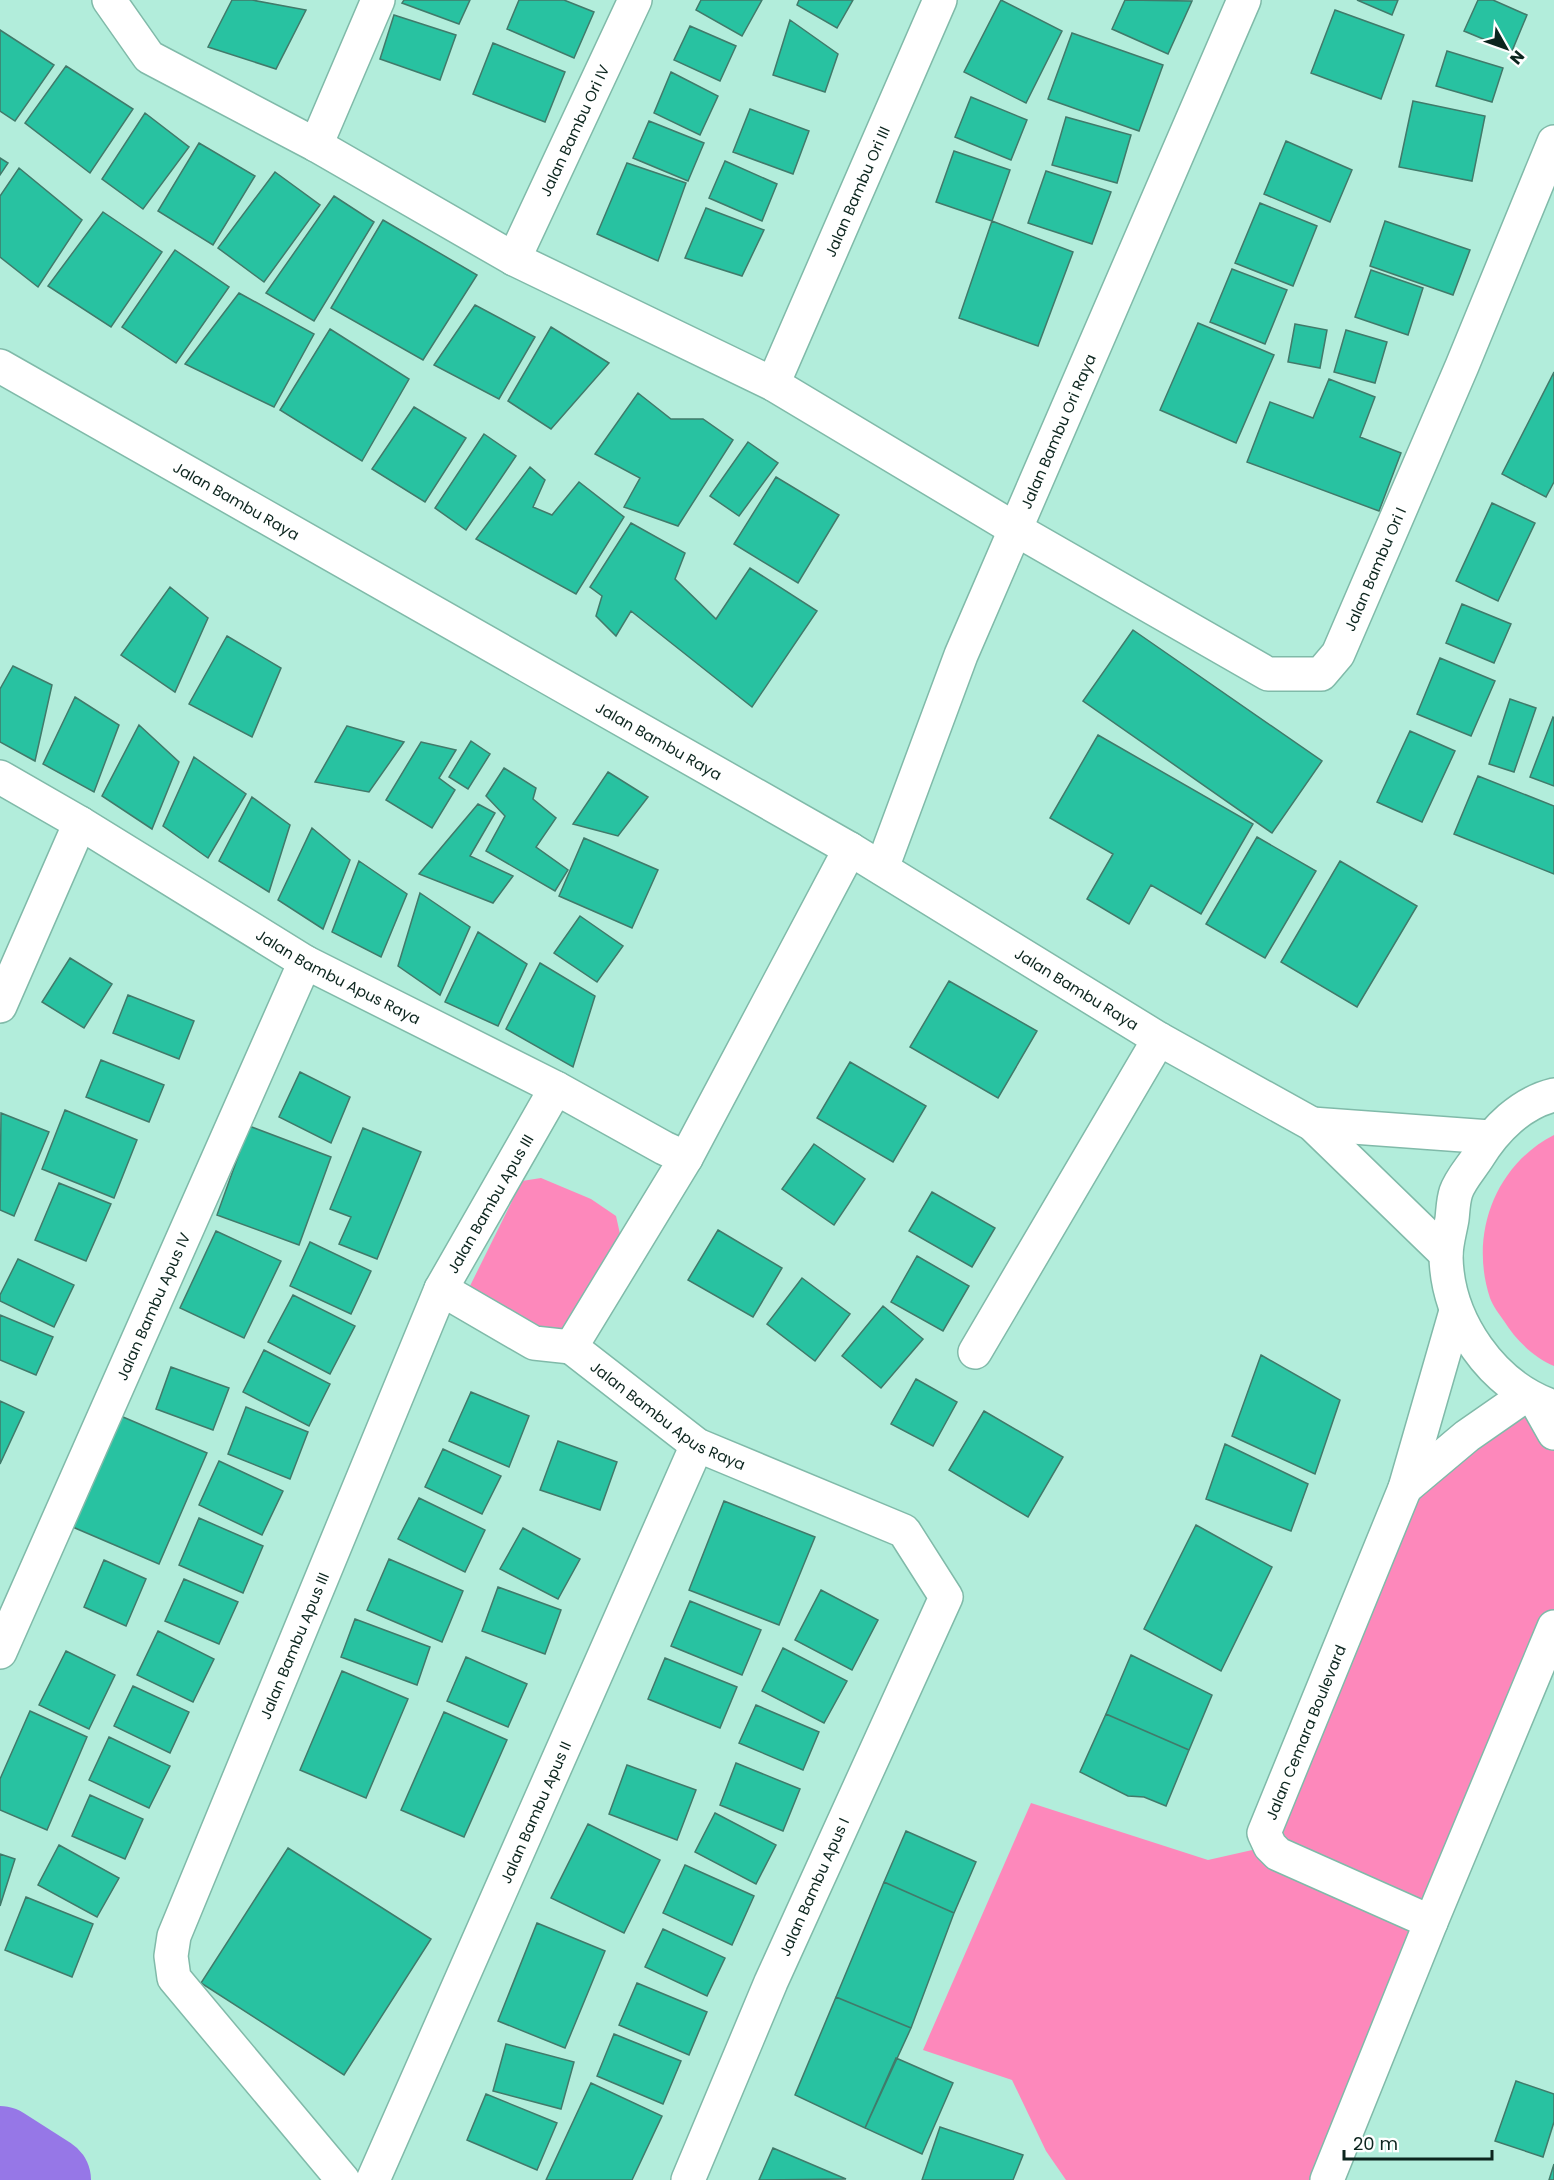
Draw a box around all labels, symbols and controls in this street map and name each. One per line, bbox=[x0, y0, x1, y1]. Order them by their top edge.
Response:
north arrow bbox=[1476, 18, 1536, 78]
text: N bbox=[1504, 45, 1530, 69]
street label: Jalan Bambu Ori IV bbox=[534, 61, 614, 200]
street label: Jalan Bambu Ori III bbox=[819, 123, 894, 260]
street label: Jalan Bambu Ori Raya bbox=[1015, 350, 1100, 512]
street label: Jalan Bambu Raya bbox=[170, 456, 303, 545]
street label: Jalan Bambu Ori I bbox=[1339, 504, 1411, 634]
street label: Jalan Bambu Raya bbox=[592, 696, 726, 785]
street label: Jalan Bambu Apus Raya bbox=[252, 924, 424, 1029]
street label: Jalan Bambu Raya bbox=[1011, 942, 1143, 1035]
street label: Jalan Bambu Apus III bbox=[442, 1130, 538, 1277]
street label: Jalan Bambu Apus IV bbox=[111, 1229, 195, 1384]
street label: Jalan Bambu Apus Raya bbox=[586, 1356, 749, 1475]
street label: Jalan Bambu Apus III bbox=[254, 1569, 334, 1722]
street label: Jalan Cemara Boulevard bbox=[1260, 1641, 1350, 1823]
street label: Jalan Bambu Apus II bbox=[495, 1738, 576, 1887]
street label: Jalan Bambu Apus I bbox=[774, 1814, 854, 1960]
scale bar bbox=[1344, 2123, 1492, 2161]
text: 20 m bbox=[1353, 2131, 1398, 2156]

